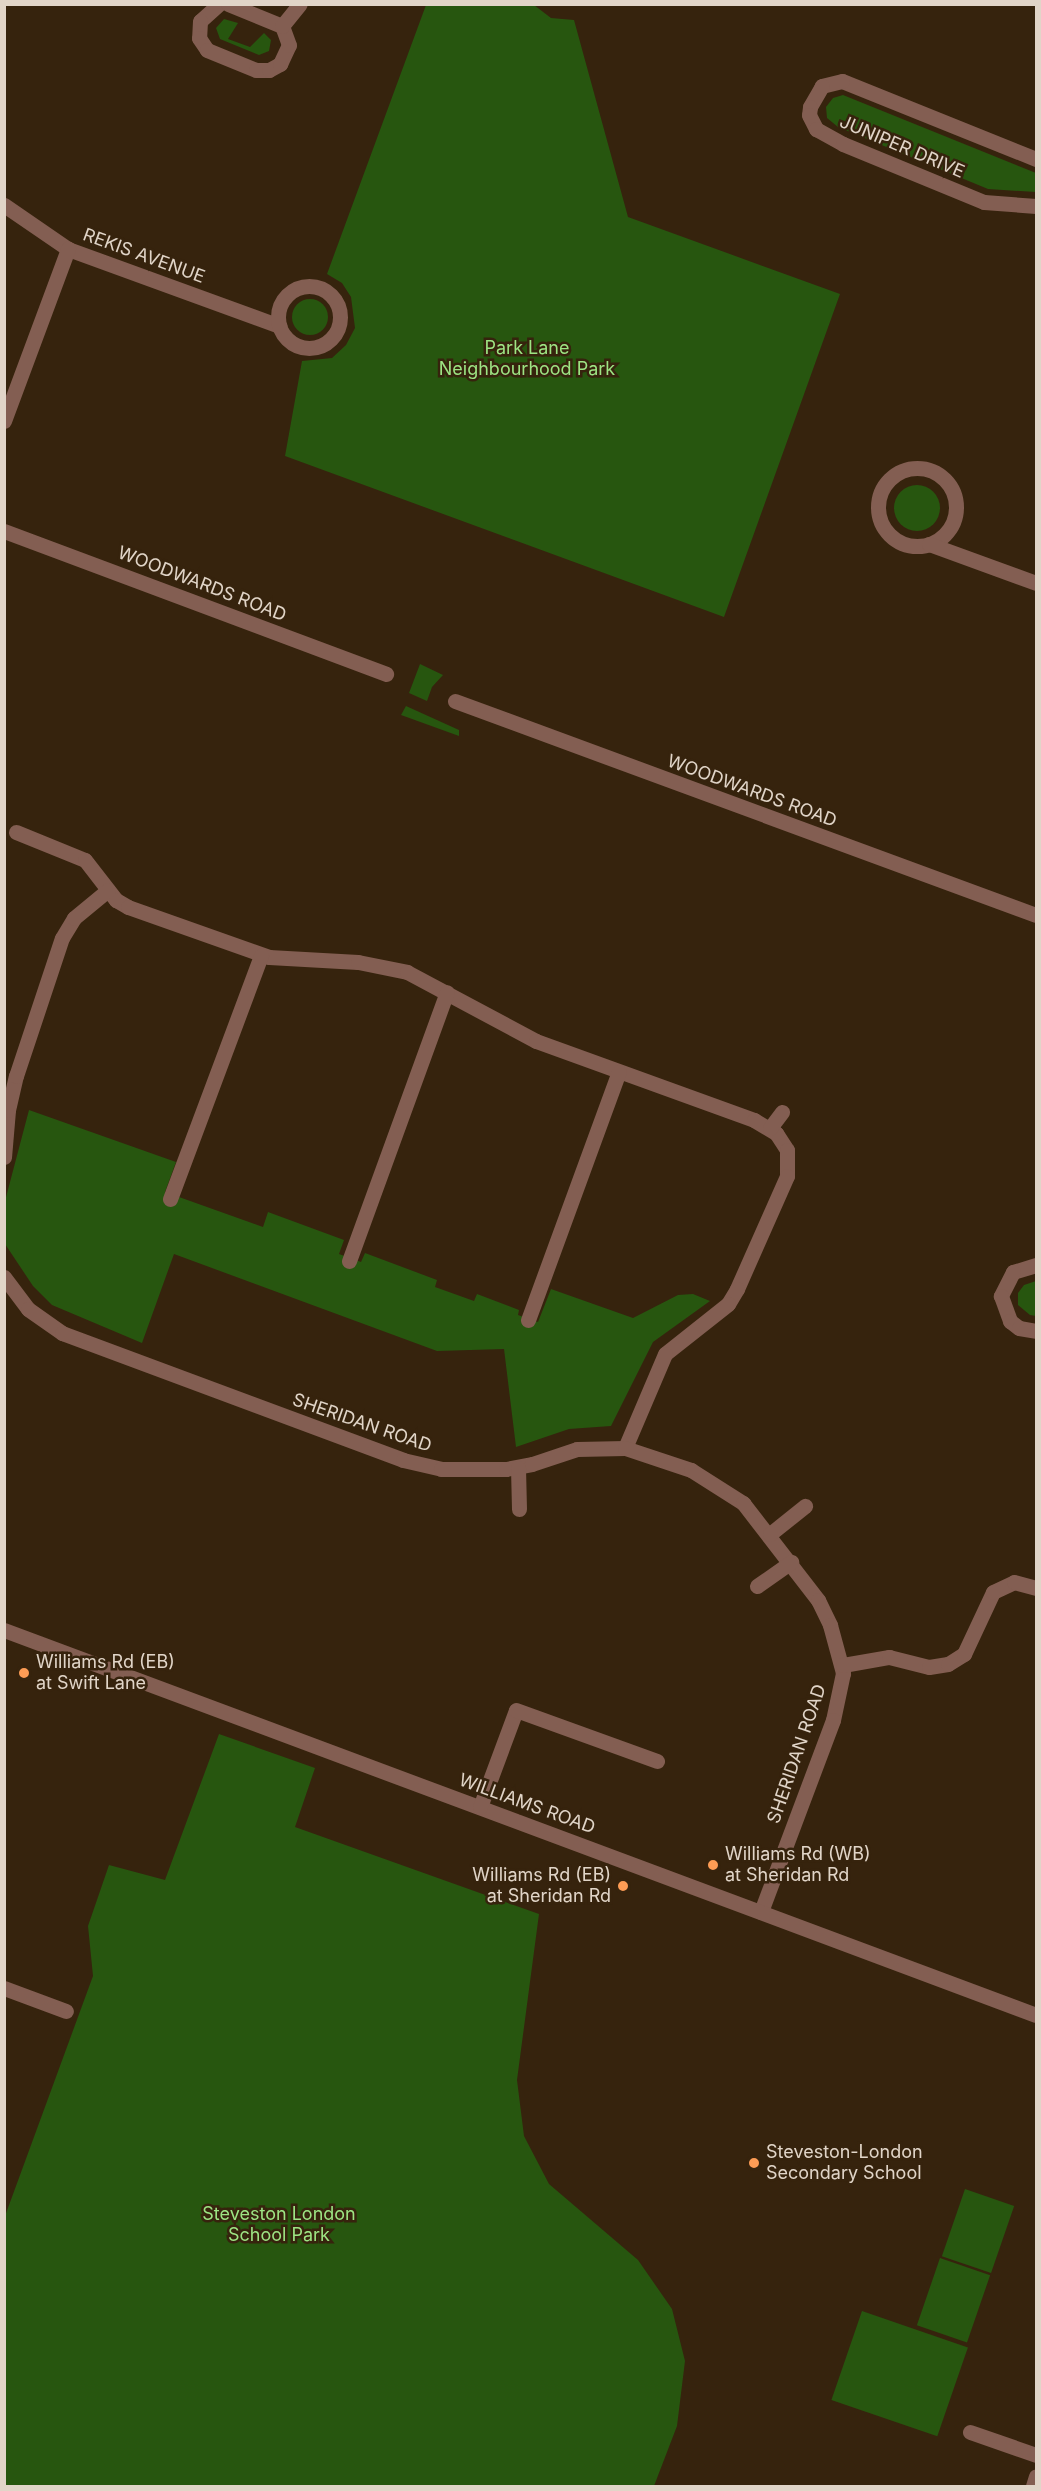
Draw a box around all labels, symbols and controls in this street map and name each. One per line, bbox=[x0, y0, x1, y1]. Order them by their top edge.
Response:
street label: JUNIPER DRIVE bbox=[836, 111, 968, 183]
street label: REKIS AVENUE bbox=[80, 224, 208, 288]
park label: Park Lane Neighbourhood Park bbox=[439, 338, 615, 380]
street label: WOODWARDS ROAD bbox=[115, 542, 289, 626]
street label: WOODWARDS ROAD bbox=[664, 750, 840, 832]
street label: SHERIDAN ROAD bbox=[290, 1389, 434, 1457]
place label: Williams Rd (EB) at Swift Lane bbox=[36, 1652, 175, 1694]
marker: Williams Rd (EB) at Swift Lane bbox=[17, 1666, 31, 1680]
street label: SHERIDAN ROAD bbox=[763, 1682, 831, 1826]
street label: WILLIAMS ROAD bbox=[456, 1769, 598, 1839]
place label: Williams Rd (WB) at Sheridan Rd bbox=[725, 1844, 871, 1886]
marker: Williams Rd (WB) at Sheridan Rd bbox=[706, 1858, 720, 1872]
place label: Williams Rd (EB) at Sheridan Rd bbox=[472, 1865, 611, 1908]
marker: Williams Rd (EB) at Sheridan Rd bbox=[616, 1879, 630, 1893]
place label: Steveston-London Secondary School bbox=[766, 2142, 923, 2184]
marker: Steveston-London Secondary School bbox=[747, 2156, 761, 2170]
park label: Steveston London School Park bbox=[202, 2204, 356, 2246]

